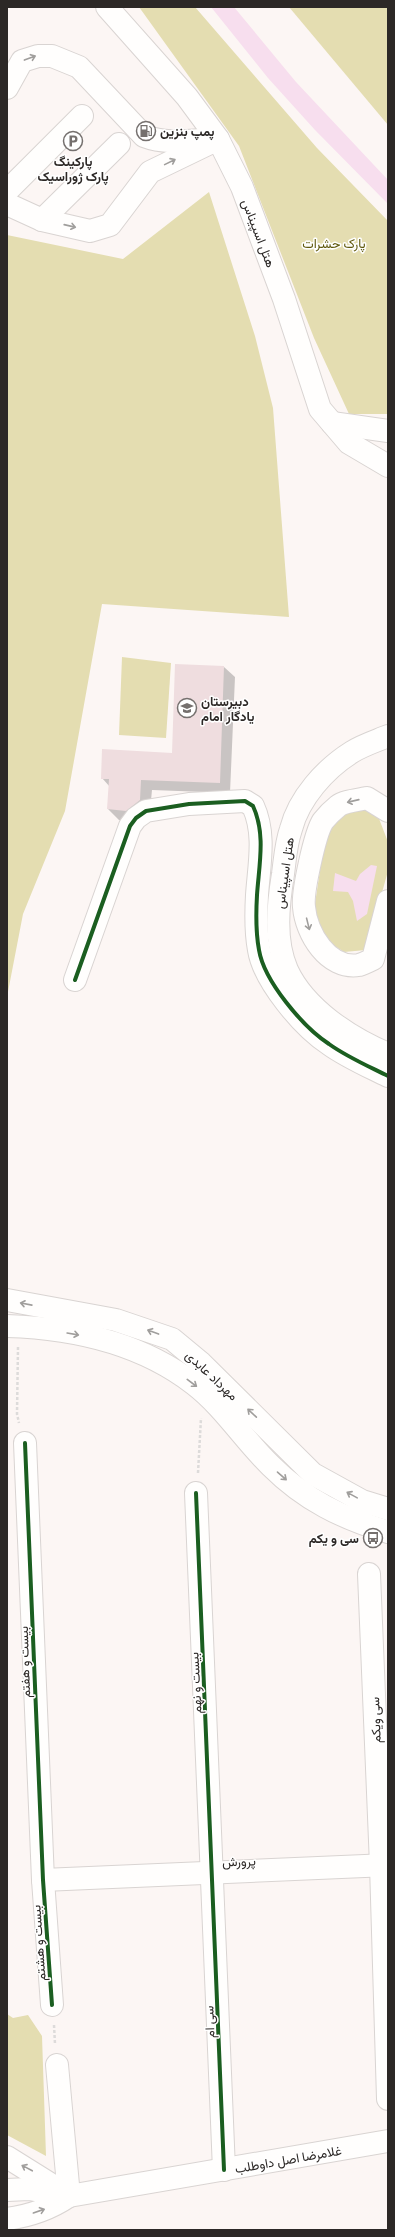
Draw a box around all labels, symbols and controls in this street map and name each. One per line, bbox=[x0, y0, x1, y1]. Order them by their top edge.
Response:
one-way arrow bbox=[23, 54, 35, 62]
fuel station icon: پمپ بنزین bbox=[135, 120, 157, 142]
place label: پمپ بنزین bbox=[160, 124, 215, 141]
parking icon: پارکینگ پارک ژوراسیک bbox=[62, 130, 84, 152]
place label: پارکینگ پارک ژوراسیک bbox=[37, 154, 109, 186]
one-way arrow bbox=[164, 158, 176, 165]
street label: هتل اسپیناس bbox=[237, 197, 278, 270]
one-way arrow bbox=[63, 223, 76, 231]
park label: پارک حشرات bbox=[302, 236, 366, 253]
place label: دبیرستان یادگار امام bbox=[201, 694, 254, 725]
school or university icon: دبیرستان یادگار امام bbox=[176, 697, 198, 719]
one-way arrow bbox=[347, 798, 360, 806]
street label: هتل اسپیناس bbox=[272, 836, 299, 910]
one-way arrow bbox=[304, 918, 312, 931]
one-way arrow bbox=[20, 1299, 33, 1307]
one-way arrow bbox=[147, 1328, 159, 1336]
one-way arrow bbox=[66, 1330, 79, 1338]
street label: مهرداد عابدی bbox=[182, 1347, 241, 1404]
one-way arrow bbox=[186, 1379, 197, 1387]
one-way arrow bbox=[247, 1408, 257, 1418]
one-way arrow bbox=[277, 1471, 288, 1480]
one-way arrow bbox=[346, 1491, 358, 1498]
bus stop icon: سی و یکم bbox=[362, 1527, 384, 1549]
place label: سی و یکم bbox=[309, 1531, 359, 1547]
street label: بیست و هفتم bbox=[16, 1626, 34, 1698]
street label: بیست و نهم bbox=[186, 1652, 206, 1714]
street label: سی ویکم bbox=[367, 1697, 385, 1743]
street label: پرورش bbox=[222, 1853, 256, 1872]
street label: بیست و هشتم bbox=[28, 1904, 50, 1982]
street label: سی ام bbox=[201, 2005, 219, 2038]
street label: غلامرضا اصل داوطلب bbox=[234, 2143, 343, 2177]
one-way arrow bbox=[21, 2164, 33, 2171]
one-way arrow bbox=[33, 2207, 45, 2215]

